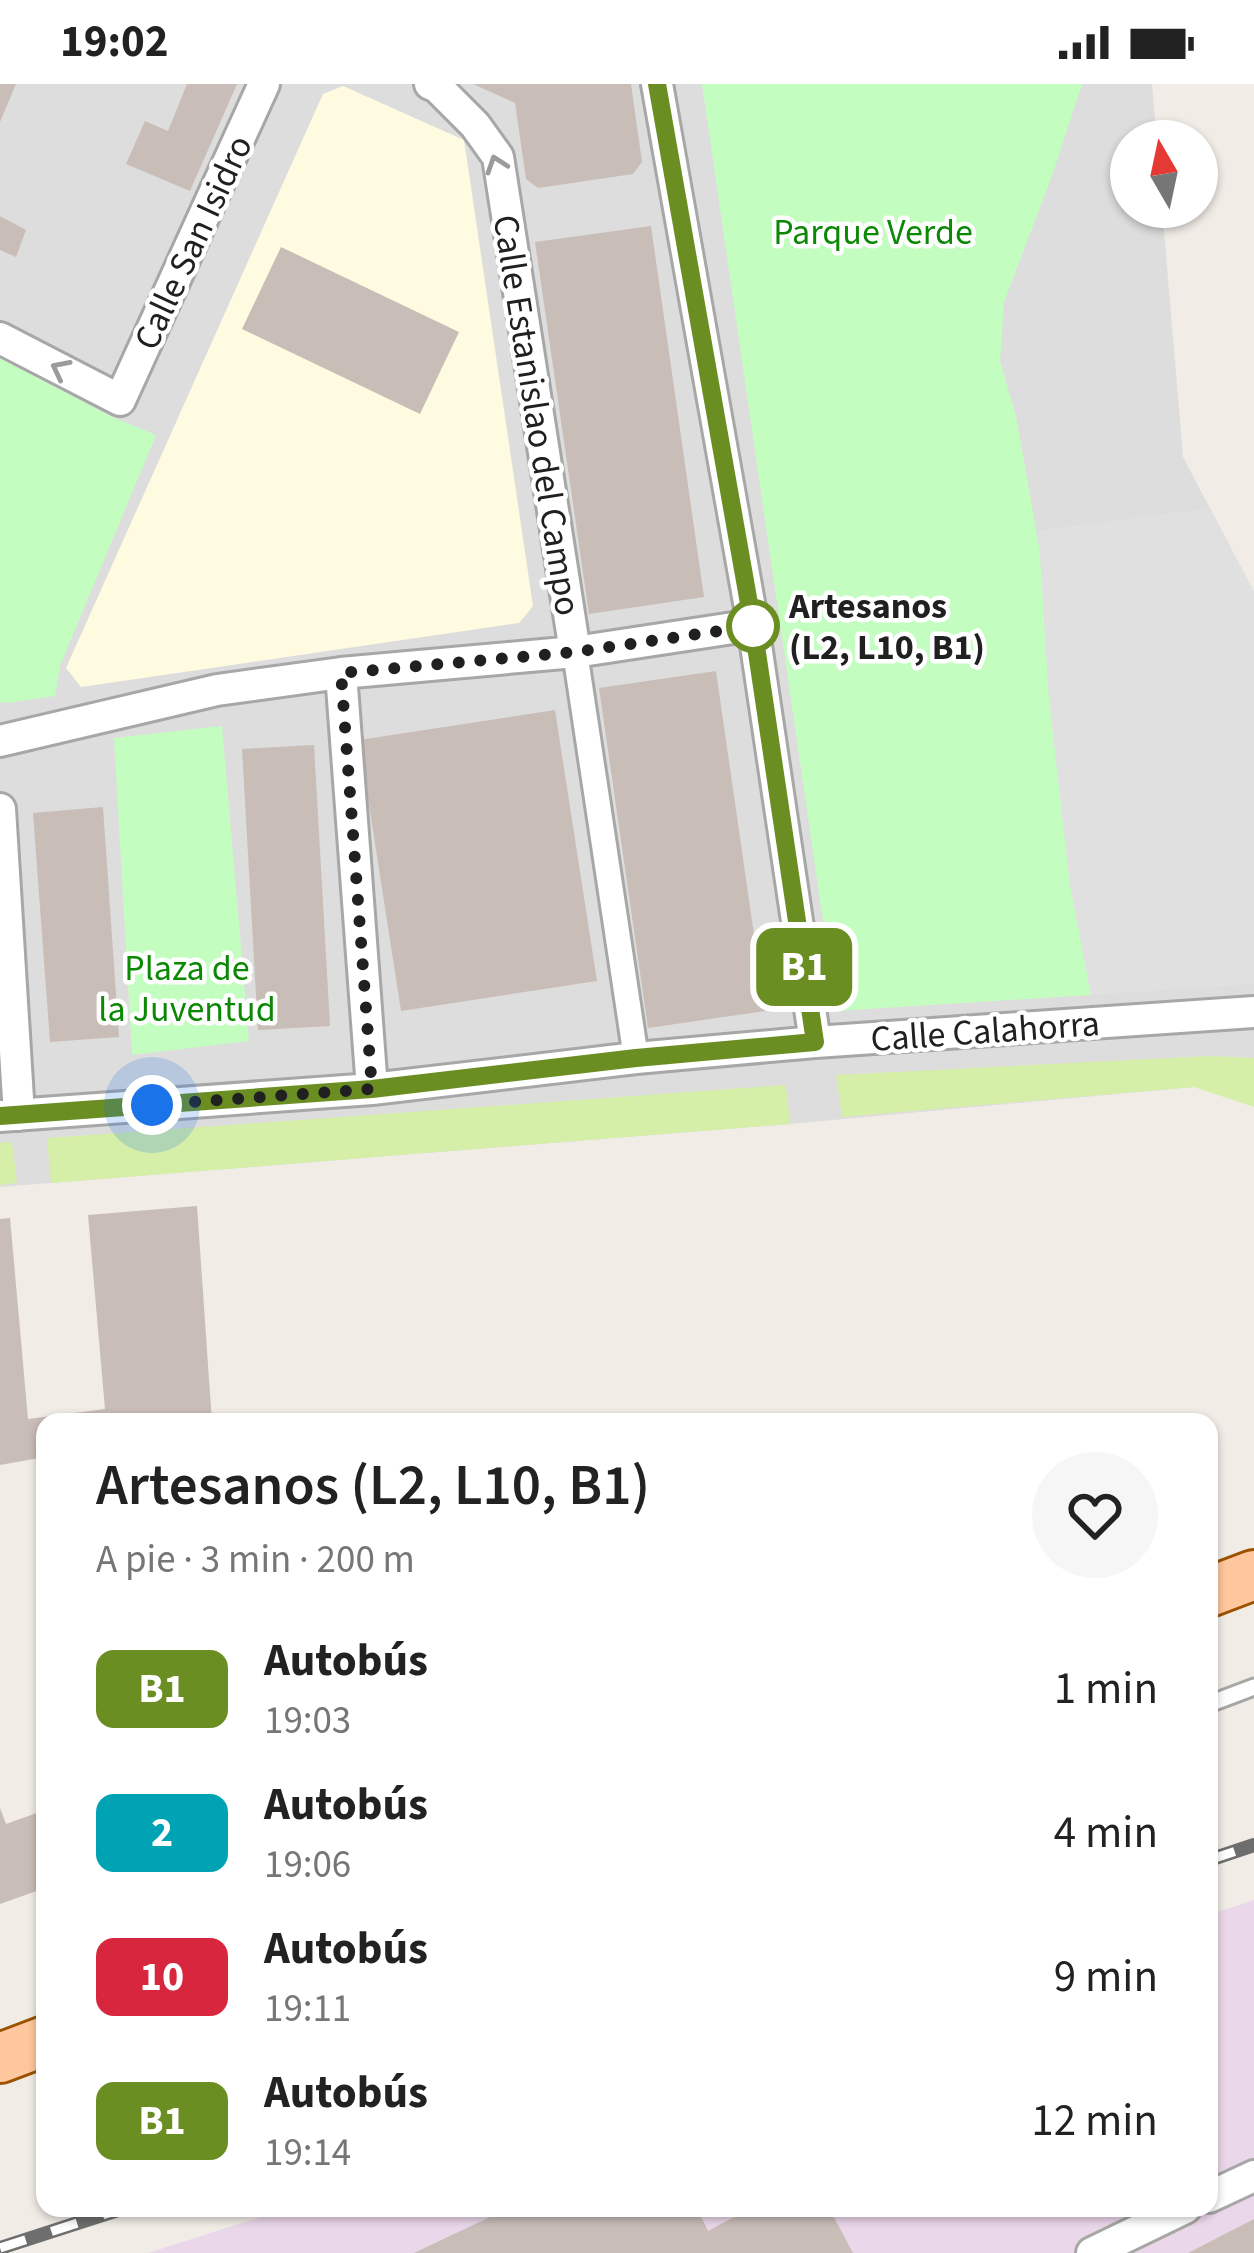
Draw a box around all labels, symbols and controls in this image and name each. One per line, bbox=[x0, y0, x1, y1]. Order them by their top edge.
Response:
text: 19:02 bbox=[60, 10, 169, 74]
north arrow bbox=[1110, 120, 1218, 228]
map controls bbox=[1110, 120, 1218, 228]
street label: Calle San Isidro bbox=[121, 127, 265, 358]
one-way arrow bbox=[485, 155, 510, 175]
park label: Parque Verde bbox=[773, 207, 973, 258]
street label: Calle Estanislao del Campo bbox=[480, 211, 593, 619]
one-way arrow bbox=[50, 361, 72, 384]
place label: Artesanos (L2, L10, B1) bbox=[788, 581, 985, 673]
marker: Artesanos (L2, L10, B1) bbox=[728, 601, 778, 651]
line badge: B1 bbox=[750, 928, 858, 1006]
text: B1 bbox=[780, 937, 828, 997]
park label: Plaza de la Juventud bbox=[98, 943, 276, 1035]
street label: Calle Calahorra bbox=[869, 998, 1101, 1065]
your location bbox=[122, 1075, 182, 1135]
text: Artesanos (L2, L10, B1) bbox=[96, 1446, 650, 1527]
button: heart bbox=[1032, 1452, 1158, 1578]
text: A pie · 3 min · 200 m bbox=[96, 1532, 415, 1588]
text: Autobús bbox=[264, 1629, 428, 1693]
text: 1 min bbox=[1054, 1657, 1158, 1721]
text: B1 bbox=[138, 1659, 186, 1719]
text: 19:03 bbox=[264, 1693, 351, 1749]
text: Autobús bbox=[264, 1773, 428, 1837]
text: 4 min bbox=[1054, 1801, 1158, 1865]
text: 2 bbox=[151, 1803, 173, 1863]
text: 19:06 bbox=[264, 1837, 351, 1893]
text: Autobús bbox=[264, 1917, 428, 1981]
text: 9 min bbox=[1054, 1945, 1158, 2009]
text: 10 bbox=[140, 1947, 184, 2007]
text: 19:11 bbox=[264, 1981, 351, 2037]
text: Autobús bbox=[264, 2061, 428, 2125]
text: 12 min bbox=[1031, 2089, 1158, 2153]
text: B1 bbox=[138, 2091, 186, 2151]
text: 19:14 bbox=[264, 2125, 351, 2181]

